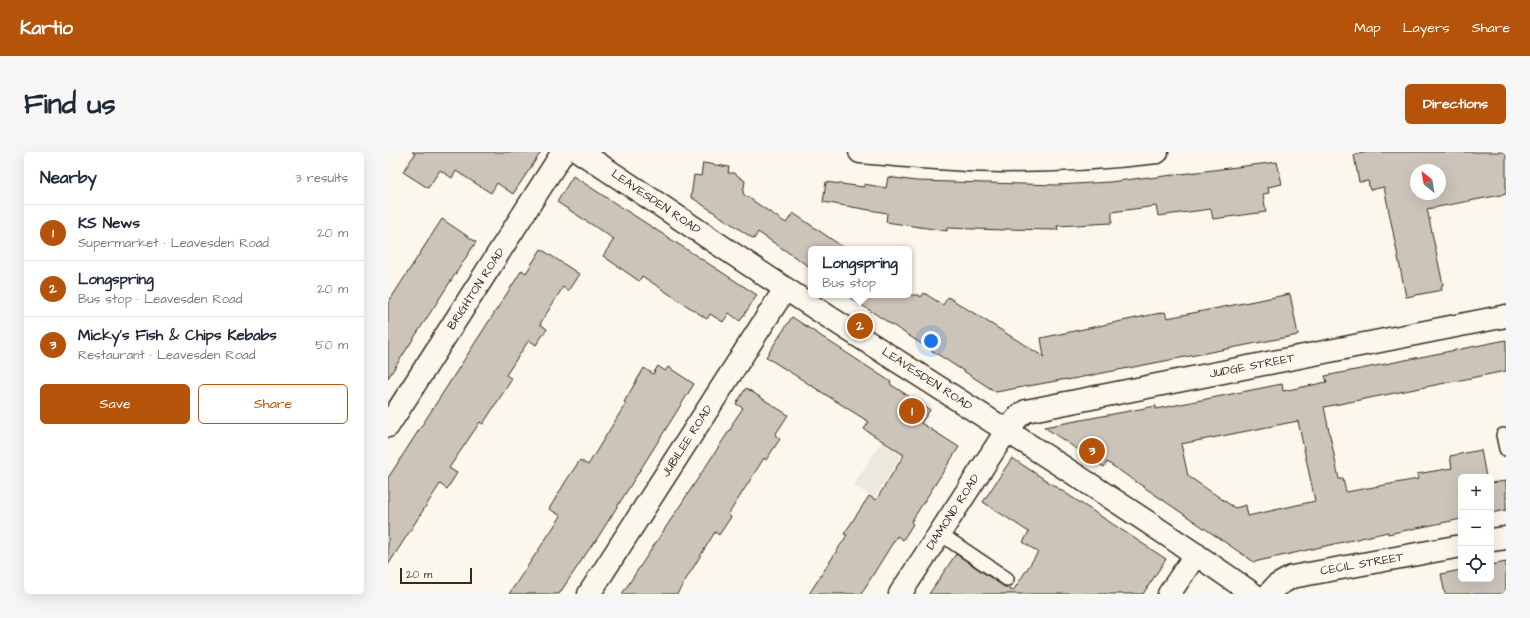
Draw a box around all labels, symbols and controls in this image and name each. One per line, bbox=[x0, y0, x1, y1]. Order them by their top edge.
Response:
text: Kartio bbox=[20, 15, 73, 42]
text: Map bbox=[1354, 18, 1381, 38]
text: Layers bbox=[1403, 18, 1450, 38]
text: Share bbox=[1472, 18, 1510, 38]
button: Directions bbox=[1405, 84, 1506, 124]
text: Find us bbox=[24, 85, 115, 124]
north arrow bbox=[1410, 164, 1446, 200]
text: Nearby bbox=[40, 166, 97, 190]
street label: LEAVESDEN ROAD bbox=[608, 166, 704, 238]
text: 3 results bbox=[295, 169, 348, 187]
text: KS News bbox=[78, 213, 140, 234]
text: 1 bbox=[52, 224, 54, 242]
text: 20 m bbox=[317, 224, 348, 242]
text: Supermarket · Leavesden Road bbox=[78, 234, 269, 252]
street label: BRIGHTON ROAD bbox=[443, 245, 509, 333]
popup bbox=[808, 246, 912, 298]
text: Longspring bbox=[822, 253, 898, 274]
text: Longspring bbox=[78, 269, 154, 290]
text: Bus stop bbox=[822, 274, 876, 292]
text: 2 bbox=[49, 280, 57, 298]
text: 20 m bbox=[317, 280, 348, 298]
text: Bus stop · Leavesden Road bbox=[78, 290, 242, 308]
pin: 2 bbox=[847, 311, 873, 341]
text: Micky’s Fish & Chips Kebabs bbox=[78, 325, 277, 346]
your location bbox=[921, 331, 941, 351]
text: 3 bbox=[50, 336, 56, 354]
text: 50 m bbox=[315, 336, 348, 354]
street label: LEAVESDEN ROAD bbox=[878, 343, 976, 415]
text: Restaurant · Leavesden Road bbox=[78, 346, 255, 364]
street label: JUDGE STREET bbox=[1208, 349, 1297, 383]
button: Save bbox=[40, 384, 190, 424]
button: Share bbox=[198, 384, 348, 424]
pin: 1 bbox=[899, 396, 925, 426]
street label: JUBILEE ROAD bbox=[657, 401, 717, 480]
pin: 3 bbox=[1079, 436, 1105, 466]
street label: DIAMOND ROAD bbox=[922, 471, 984, 553]
map controls bbox=[1458, 474, 1494, 582]
button: + bbox=[1458, 474, 1494, 510]
button: − bbox=[1458, 510, 1494, 546]
button: locate bbox=[1458, 546, 1494, 582]
street label: CECIL STREET bbox=[1319, 548, 1406, 580]
scale bar bbox=[400, 566, 472, 585]
text: 20 m bbox=[406, 567, 432, 582]

